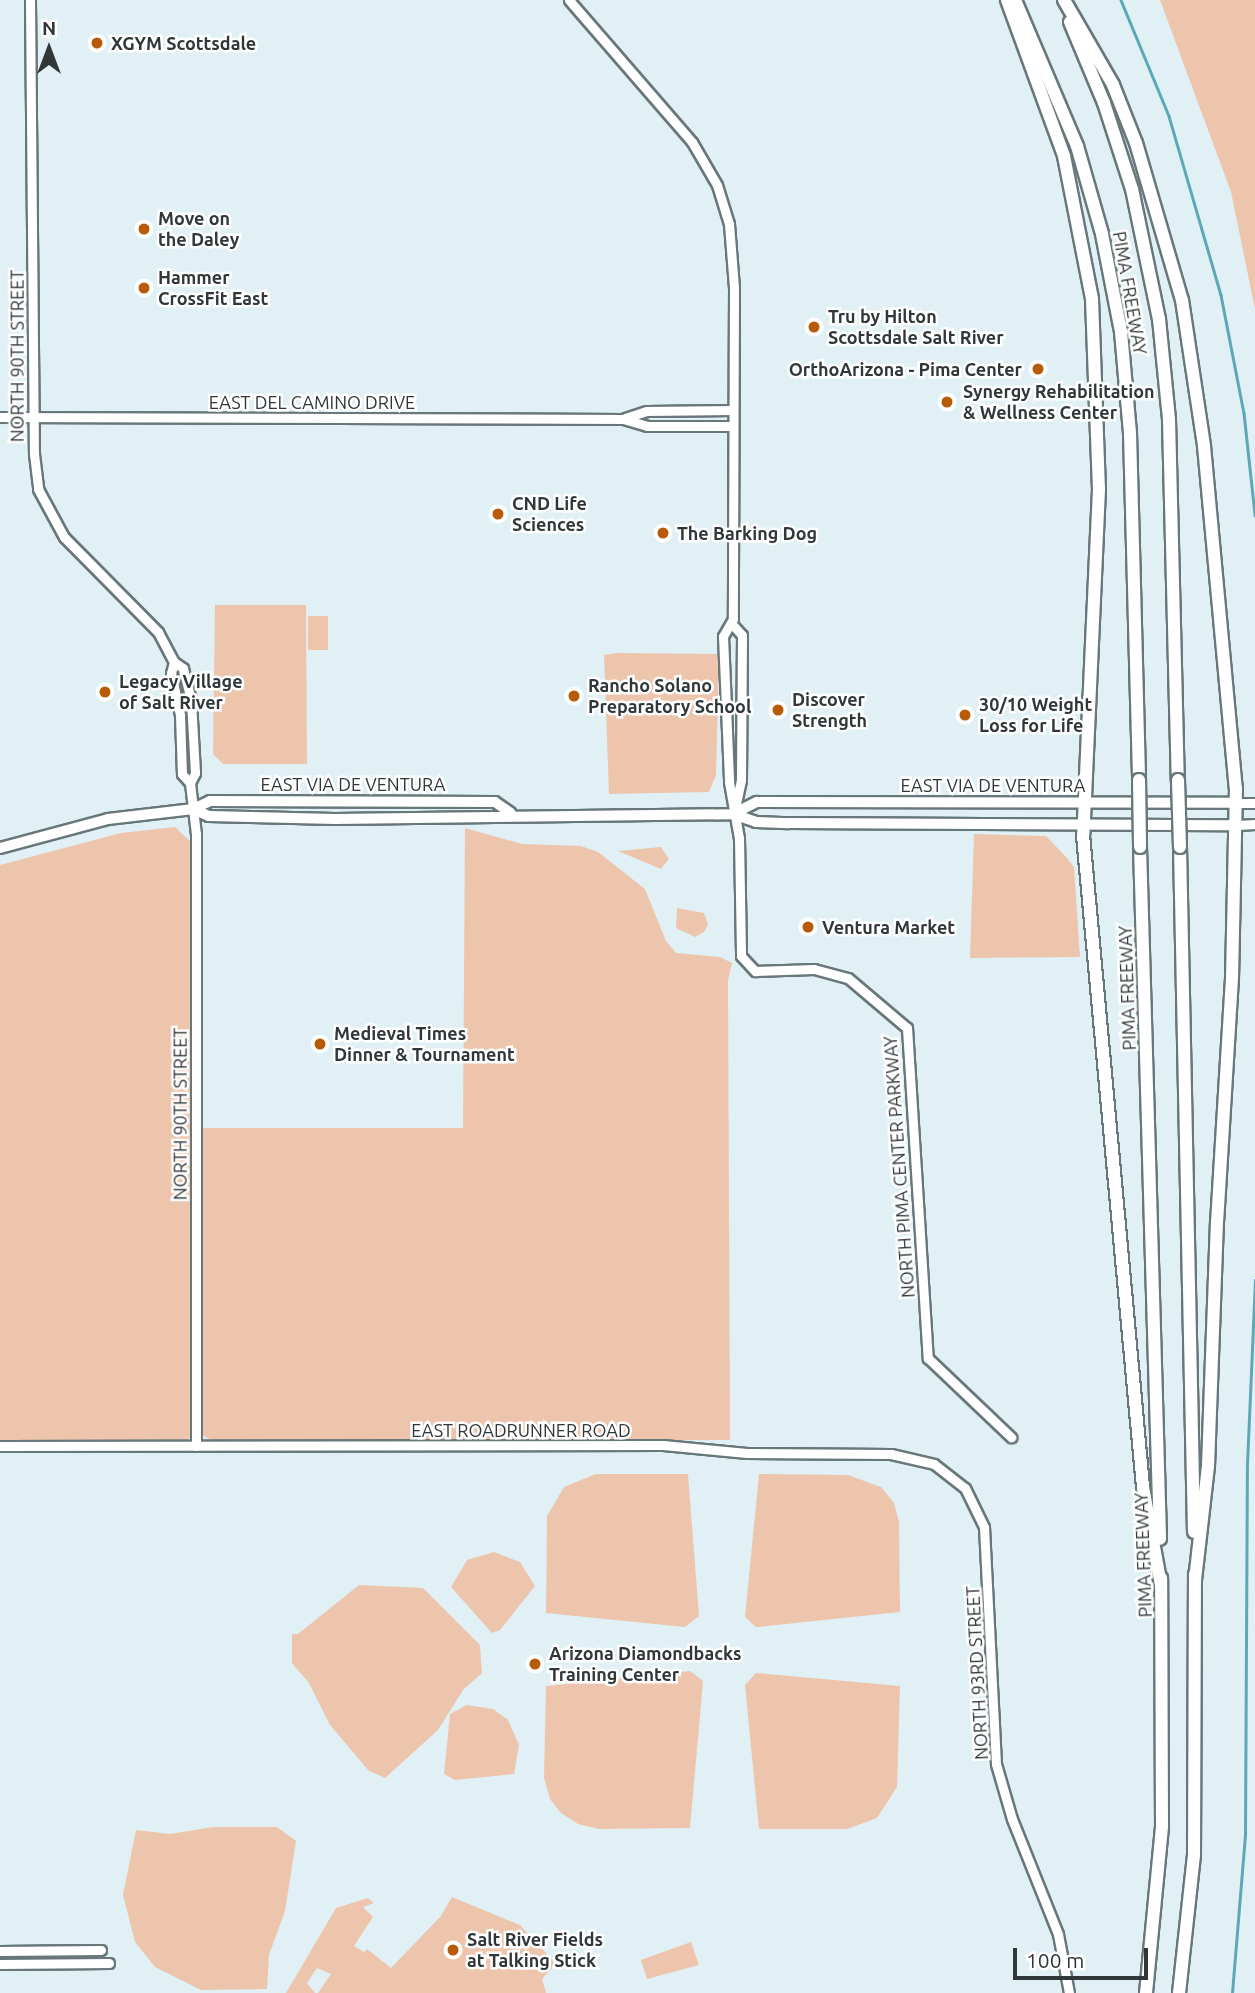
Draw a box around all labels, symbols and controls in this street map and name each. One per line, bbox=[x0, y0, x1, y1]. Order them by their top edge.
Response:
north arrow bbox=[14, 14, 84, 84]
text: N bbox=[42, 17, 56, 39]
place label: XGYM Scottsdale bbox=[111, 32, 256, 54]
marker: XGYM Scottsdale bbox=[89, 35, 105, 51]
place label: Move on the Daley bbox=[158, 208, 239, 250]
marker: Move on the Daley bbox=[136, 221, 152, 237]
street label: PIMA FREEWAY bbox=[1109, 230, 1151, 356]
place label: Hammer CrossFit East bbox=[158, 267, 268, 310]
street label: NORTH 90TH STREET bbox=[6, 270, 28, 442]
marker: Hammer CrossFit East bbox=[136, 280, 152, 296]
place label: Tru by Hilton Scottsdale Salt River bbox=[828, 306, 1004, 348]
marker: Tru by Hilton Scottsdale Salt River bbox=[806, 319, 822, 335]
place label: OrthoArizona - Pima Center bbox=[789, 358, 1022, 380]
marker: OrthoArizona - Pima Center bbox=[1028, 359, 1048, 379]
place label: Synergy Rehabilitation & Wellness Center bbox=[963, 381, 1155, 424]
street label: EAST DEL CAMINO DRIVE bbox=[209, 391, 415, 413]
marker: Synergy Rehabilitation & Wellness Center bbox=[937, 392, 957, 412]
place label: CND Life Sciences bbox=[512, 493, 587, 536]
marker: CND Life Sciences bbox=[490, 506, 506, 522]
place label: The Barking Dog bbox=[677, 522, 817, 544]
marker: The Barking Dog bbox=[655, 525, 671, 541]
place label: Legacy Village of Salt River bbox=[119, 671, 243, 714]
place label: Rancho Solano Preparatory School bbox=[588, 675, 751, 718]
marker: Legacy Village of Salt River bbox=[97, 684, 113, 700]
marker: Rancho Solano Preparatory School bbox=[566, 688, 582, 704]
place label: Discover Strength bbox=[792, 689, 867, 732]
place label: 30/10 Weight Loss for Life bbox=[979, 694, 1092, 736]
marker: Discover Strength bbox=[770, 702, 786, 718]
marker: 30/10 Weight Loss for Life bbox=[957, 707, 973, 723]
street label: EAST VIA DE VENTURA bbox=[261, 773, 445, 795]
street label: EAST VIA DE VENTURA bbox=[901, 774, 1085, 796]
place label: Ventura Market bbox=[822, 916, 955, 938]
marker: Ventura Market bbox=[800, 919, 816, 935]
street label: PIMA FREEWAY bbox=[1114, 925, 1140, 1051]
place label: Medieval Times Dinner & Tournament bbox=[334, 1023, 515, 1066]
street label: NORTH 90TH STREET bbox=[169, 1028, 191, 1200]
street label: NORTH PIMA CENTER PARKWAY bbox=[879, 1035, 919, 1299]
marker: Medieval Times Dinner & Tournament bbox=[312, 1036, 328, 1052]
street label: EAST ROADRUNNER ROAD bbox=[411, 1419, 631, 1441]
street label: PIMA FREEWAY bbox=[1130, 1492, 1156, 1618]
street label: NORTH 93RD STREET bbox=[962, 1586, 992, 1760]
place label: Arizona Diamondbacks Training Center bbox=[549, 1643, 742, 1686]
marker: Arizona Diamondbacks Training Center bbox=[527, 1656, 543, 1672]
place label: Salt River Fields at Talking Stick bbox=[467, 1929, 603, 1972]
scale bar bbox=[1017, 1934, 1152, 1978]
marker: Salt River Fields at Talking Stick bbox=[445, 1942, 461, 1958]
text: 100 m bbox=[1026, 1948, 1084, 1972]

